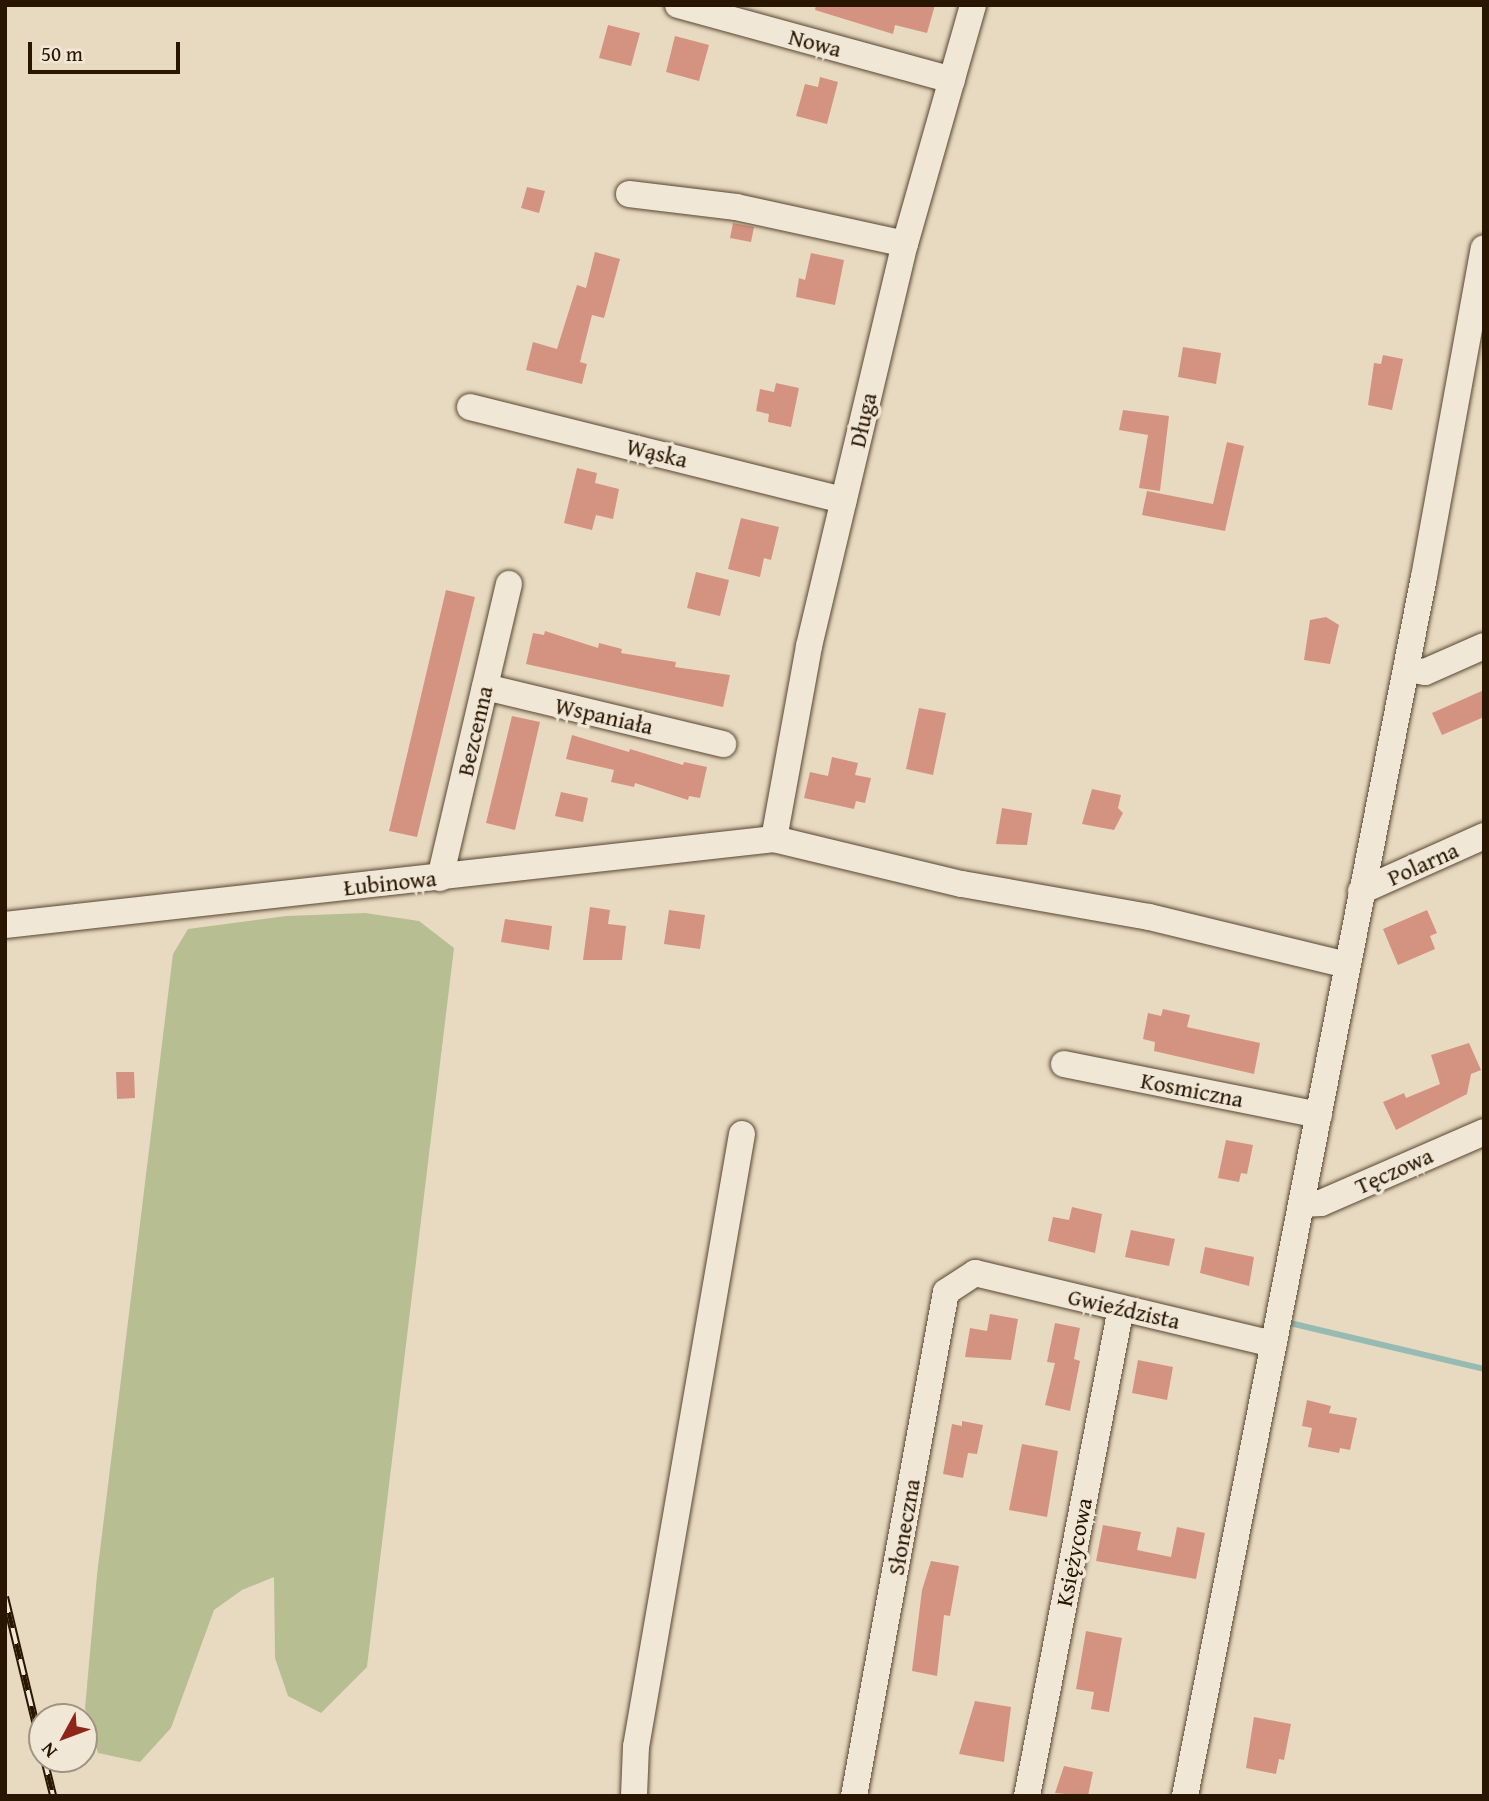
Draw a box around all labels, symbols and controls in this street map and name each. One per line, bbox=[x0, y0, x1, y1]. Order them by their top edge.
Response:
street label: Nowa bbox=[786, 23, 844, 63]
scale bar bbox=[32, 28, 184, 72]
text: 50 m bbox=[41, 38, 83, 69]
street label: Długa bbox=[843, 390, 883, 450]
street label: Wąska bbox=[624, 432, 690, 474]
street label: Bezcenna bbox=[451, 683, 499, 779]
street label: Wspaniała bbox=[552, 691, 656, 741]
street label: Polarna bbox=[1383, 836, 1463, 892]
street label: Łubinowa bbox=[342, 864, 438, 902]
street label: Kosmiczna bbox=[1138, 1067, 1246, 1113]
street label: Tęczowa bbox=[1351, 1142, 1437, 1200]
street label: Gwieździsta bbox=[1065, 1283, 1183, 1335]
street label: Słoneczna bbox=[882, 1477, 926, 1577]
street label: Księżycowa bbox=[1050, 1495, 1098, 1609]
north arrow bbox=[28, 1703, 98, 1773]
text: N bbox=[34, 1736, 63, 1764]

